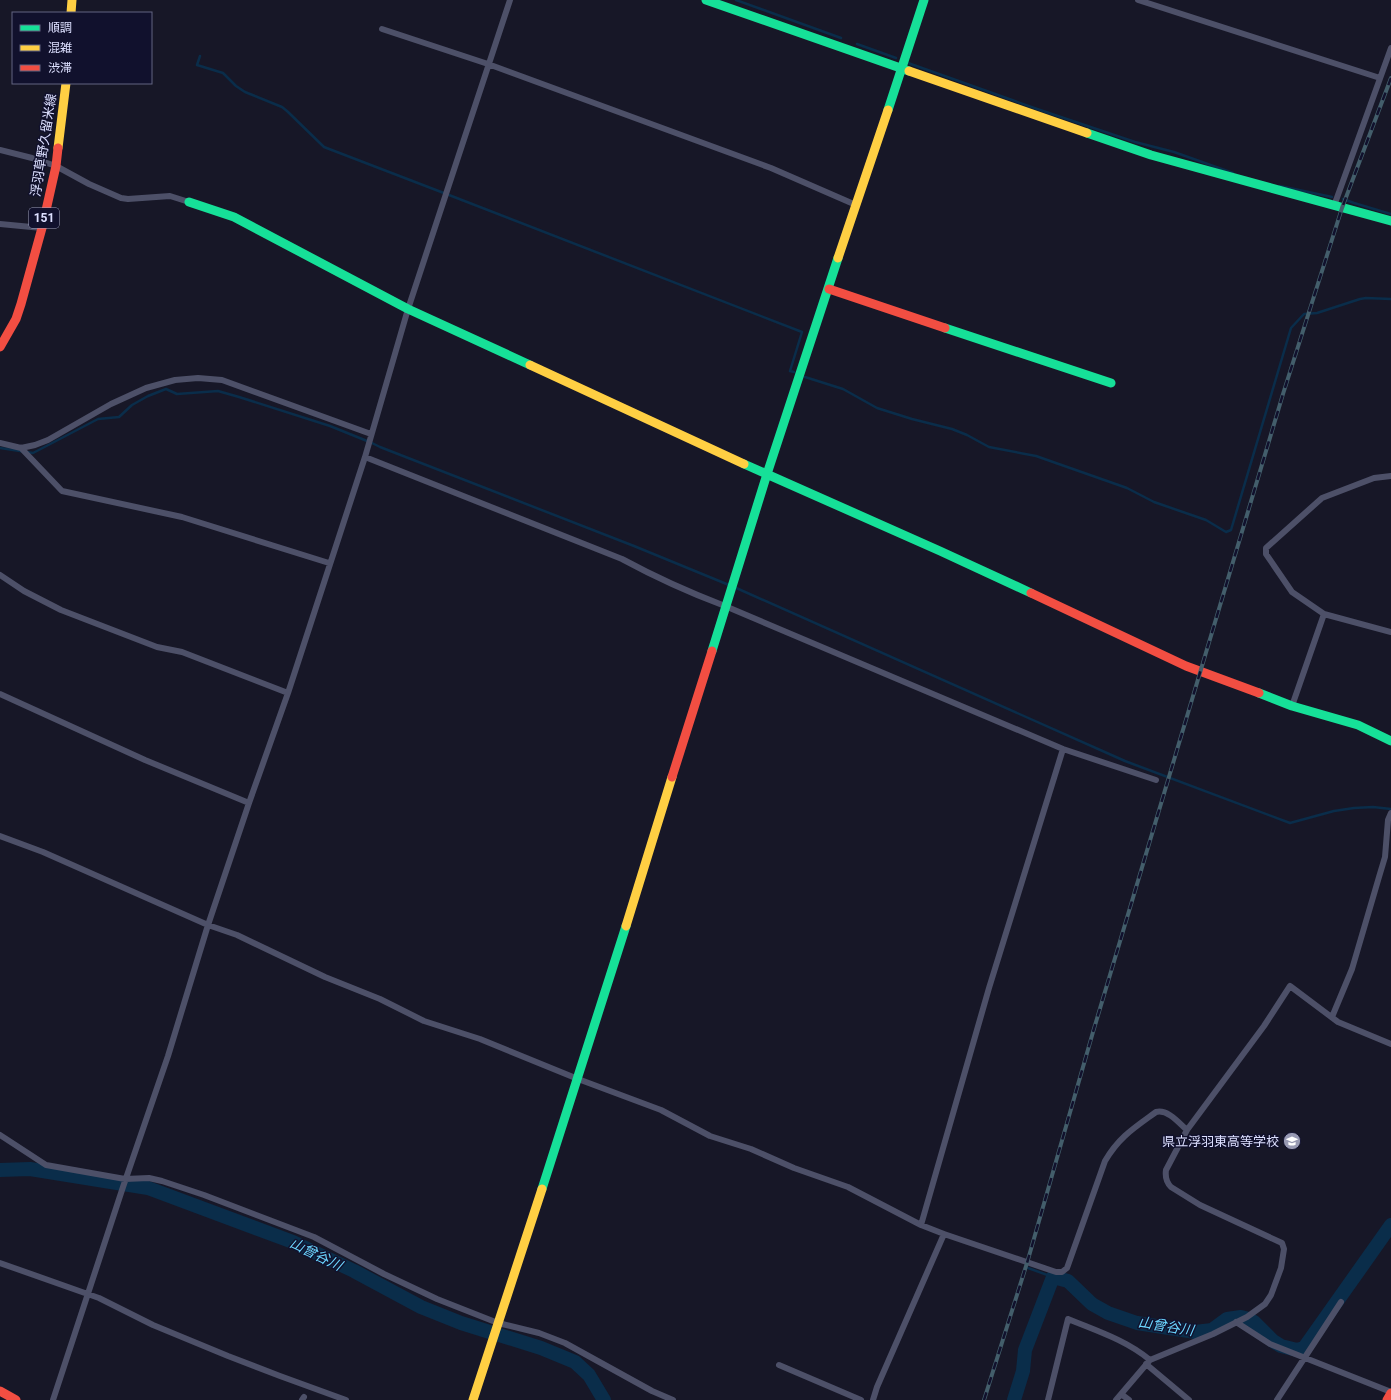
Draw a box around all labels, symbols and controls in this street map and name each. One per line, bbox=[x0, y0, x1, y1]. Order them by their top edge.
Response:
legend bbox=[12, 12, 152, 84]
text: 順調 bbox=[48, 21, 72, 35]
text: 混雑 bbox=[48, 41, 72, 55]
text: 渋滞 bbox=[48, 61, 72, 75]
street label: 浮羽草野久留米線 bbox=[28, 93, 59, 198]
road number: 151 bbox=[29, 208, 59, 228]
school or university icon: 県立浮羽東高等学校 bbox=[1282, 1131, 1302, 1151]
place label: 県立浮羽東高等学校 bbox=[1162, 1134, 1279, 1149]
water label: 山曾谷川 bbox=[287, 1235, 346, 1274]
water label: 山曾谷川 bbox=[1137, 1314, 1197, 1339]

